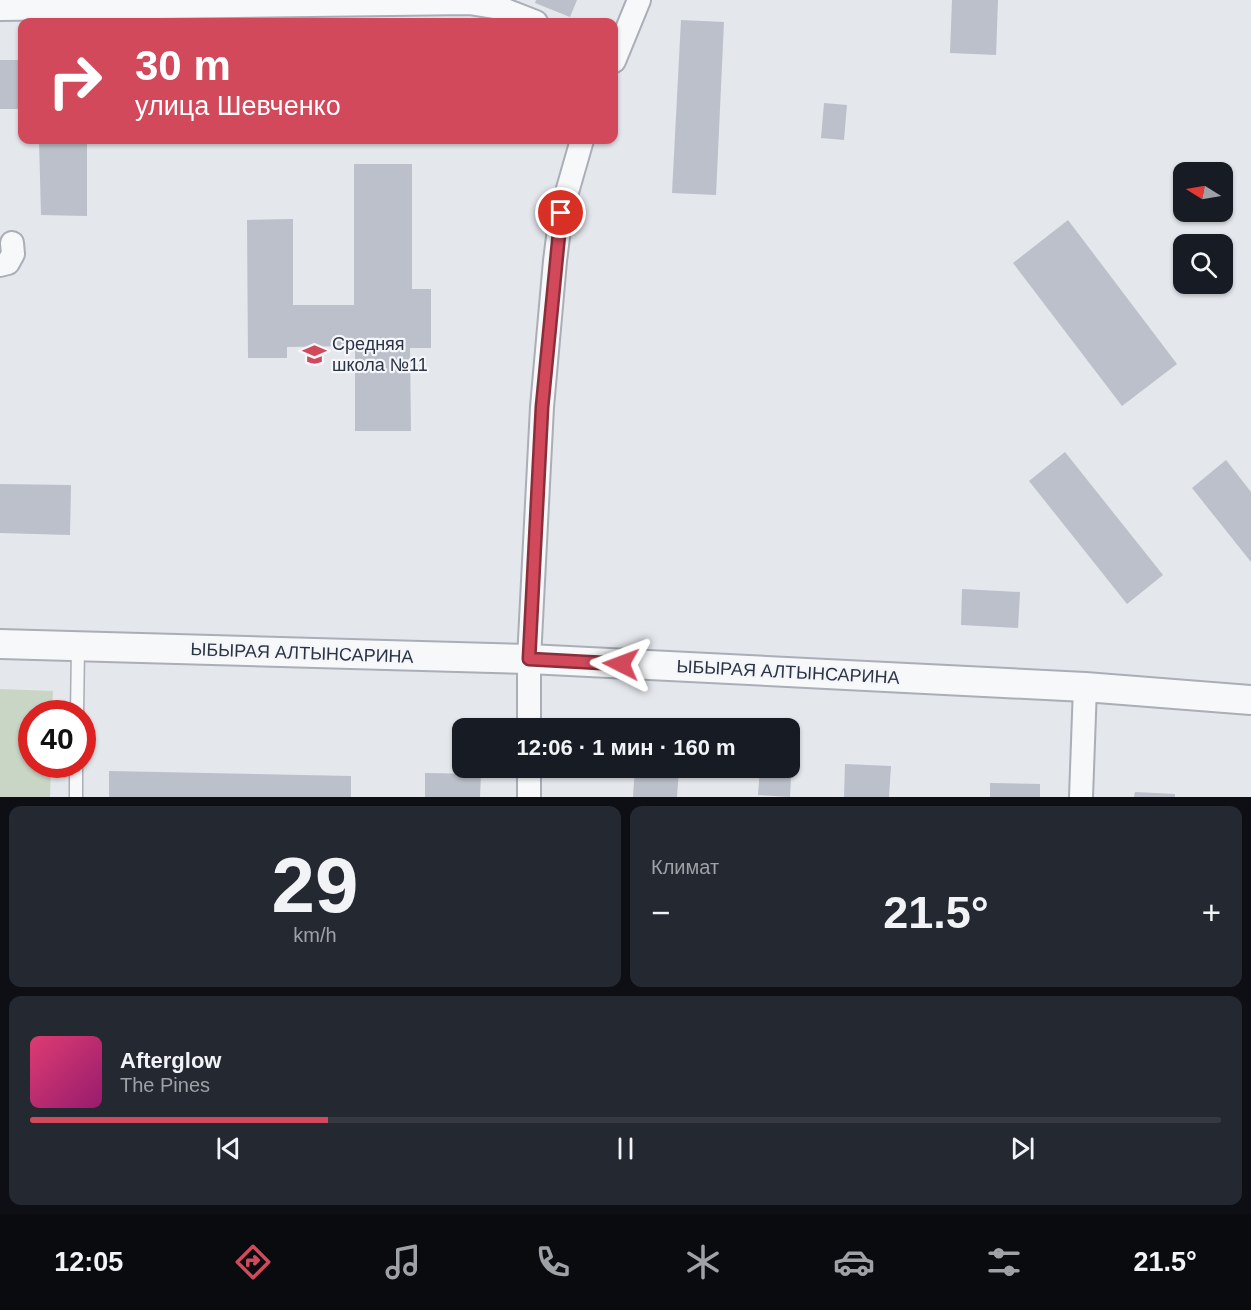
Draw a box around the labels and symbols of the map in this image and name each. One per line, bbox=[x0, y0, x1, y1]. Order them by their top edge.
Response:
north arrow bbox=[1173, 162, 1233, 222]
pin bbox=[535, 187, 586, 238]
place label: Средняя школа №11 bbox=[332, 334, 428, 375]
school or university icon: Средняя школа №11 bbox=[301, 341, 327, 367]
position arrow bbox=[589, 632, 653, 696]
street label: ЫБЫРАЯ АЛТЫНСАРИНА bbox=[190, 639, 414, 667]
street label: ЫБЫРАЯ АЛТЫНСАРИНА bbox=[676, 656, 900, 688]
speed limit sign: 40 bbox=[18, 700, 96, 778]

